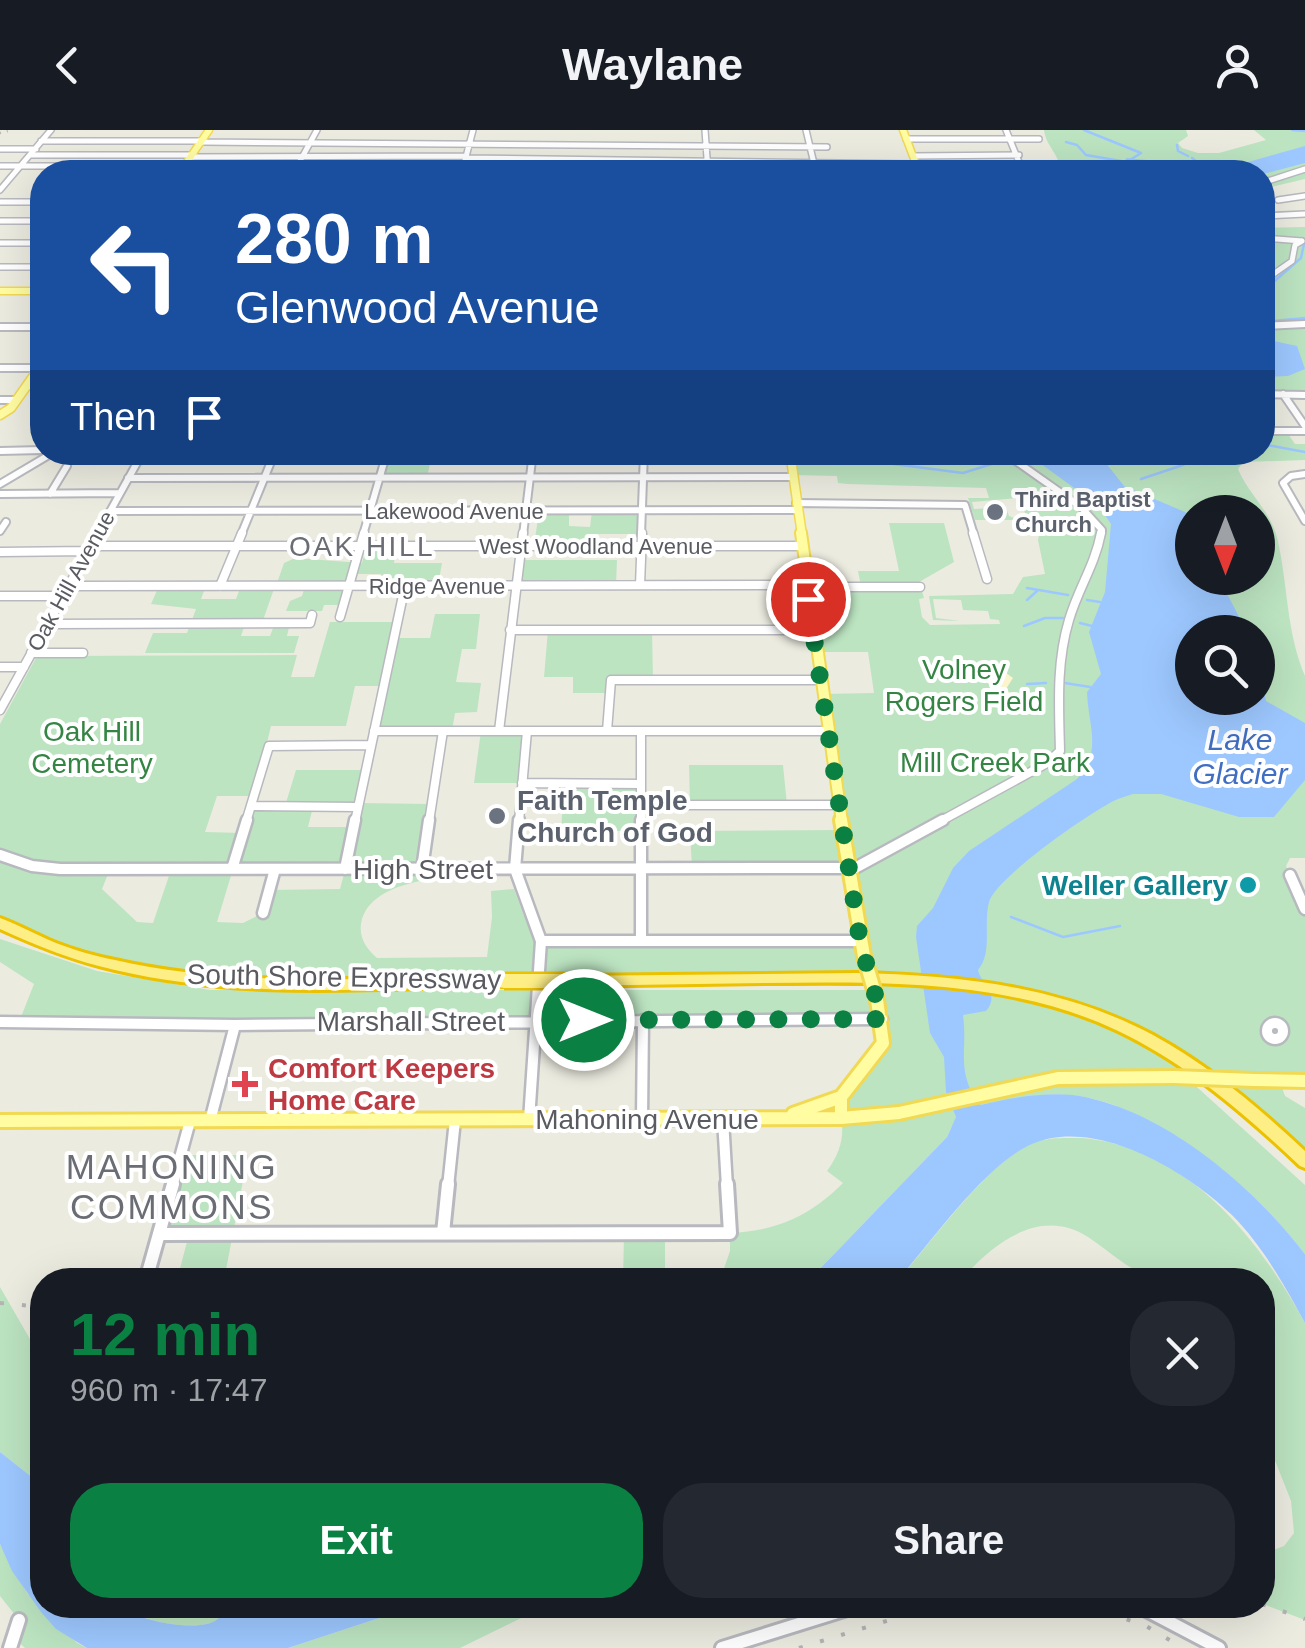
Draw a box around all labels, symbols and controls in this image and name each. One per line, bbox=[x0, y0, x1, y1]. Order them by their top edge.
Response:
icon: back bbox=[40, 38, 95, 93]
icon: person bbox=[1210, 38, 1265, 93]
text: Waylane bbox=[562, 39, 743, 90]
icon: left bbox=[70, 200, 200, 330]
text: 280 m bbox=[235, 200, 433, 278]
text: Glenwood Avenue bbox=[235, 282, 599, 333]
icon: arrive bbox=[177, 390, 232, 445]
text: Then bbox=[70, 396, 157, 438]
place label: Third Baptist Church bbox=[1015, 487, 1151, 537]
north arrow bbox=[1175, 495, 1275, 595]
map controls bbox=[1175, 495, 1275, 715]
street label: Lakewood Avenue bbox=[364, 499, 544, 524]
marker: Third Baptist Church bbox=[984, 501, 1006, 523]
street label: Oak Hill Avenue bbox=[22, 507, 120, 655]
district label: OAK HILL bbox=[289, 531, 435, 562]
street label: West Woodland Avenue bbox=[479, 534, 713, 559]
pin bbox=[766, 557, 851, 642]
icon: arrive bbox=[781, 572, 836, 627]
street label: Ridge Avenue bbox=[369, 574, 505, 599]
button: search bbox=[1175, 615, 1275, 715]
park label: Volney Rogers Field bbox=[885, 654, 1043, 717]
park label: Oak Hill Cemetery bbox=[31, 716, 153, 779]
water label: Lake Glacier bbox=[1192, 723, 1289, 790]
park label: Mill Creek Park bbox=[900, 747, 1091, 778]
place label: Faith Temple Church of God bbox=[517, 785, 713, 848]
marker: Faith Temple Church of God bbox=[486, 805, 508, 827]
street label: High Street bbox=[353, 854, 493, 885]
place label: Weller Gallery bbox=[1042, 870, 1228, 901]
marker: Weller Gallery bbox=[1237, 874, 1259, 896]
street label: South Shore Expressway bbox=[187, 959, 501, 995]
position arrow bbox=[532, 968, 636, 1072]
street label: Marshall Street bbox=[317, 1006, 505, 1037]
place label: Comfort Keepers Home Care bbox=[268, 1053, 495, 1116]
marker: Comfort Keepers Home Care bbox=[232, 1071, 258, 1097]
street label: Mahoning Avenue bbox=[535, 1104, 759, 1135]
district label: MAHONING COMMONS bbox=[66, 1147, 278, 1226]
text: 12 min bbox=[70, 1301, 260, 1368]
button: close bbox=[1130, 1301, 1235, 1406]
text: 960 m · 17:47 bbox=[70, 1372, 267, 1408]
button: Exit bbox=[70, 1483, 643, 1598]
button: Share bbox=[663, 1483, 1235, 1598]

